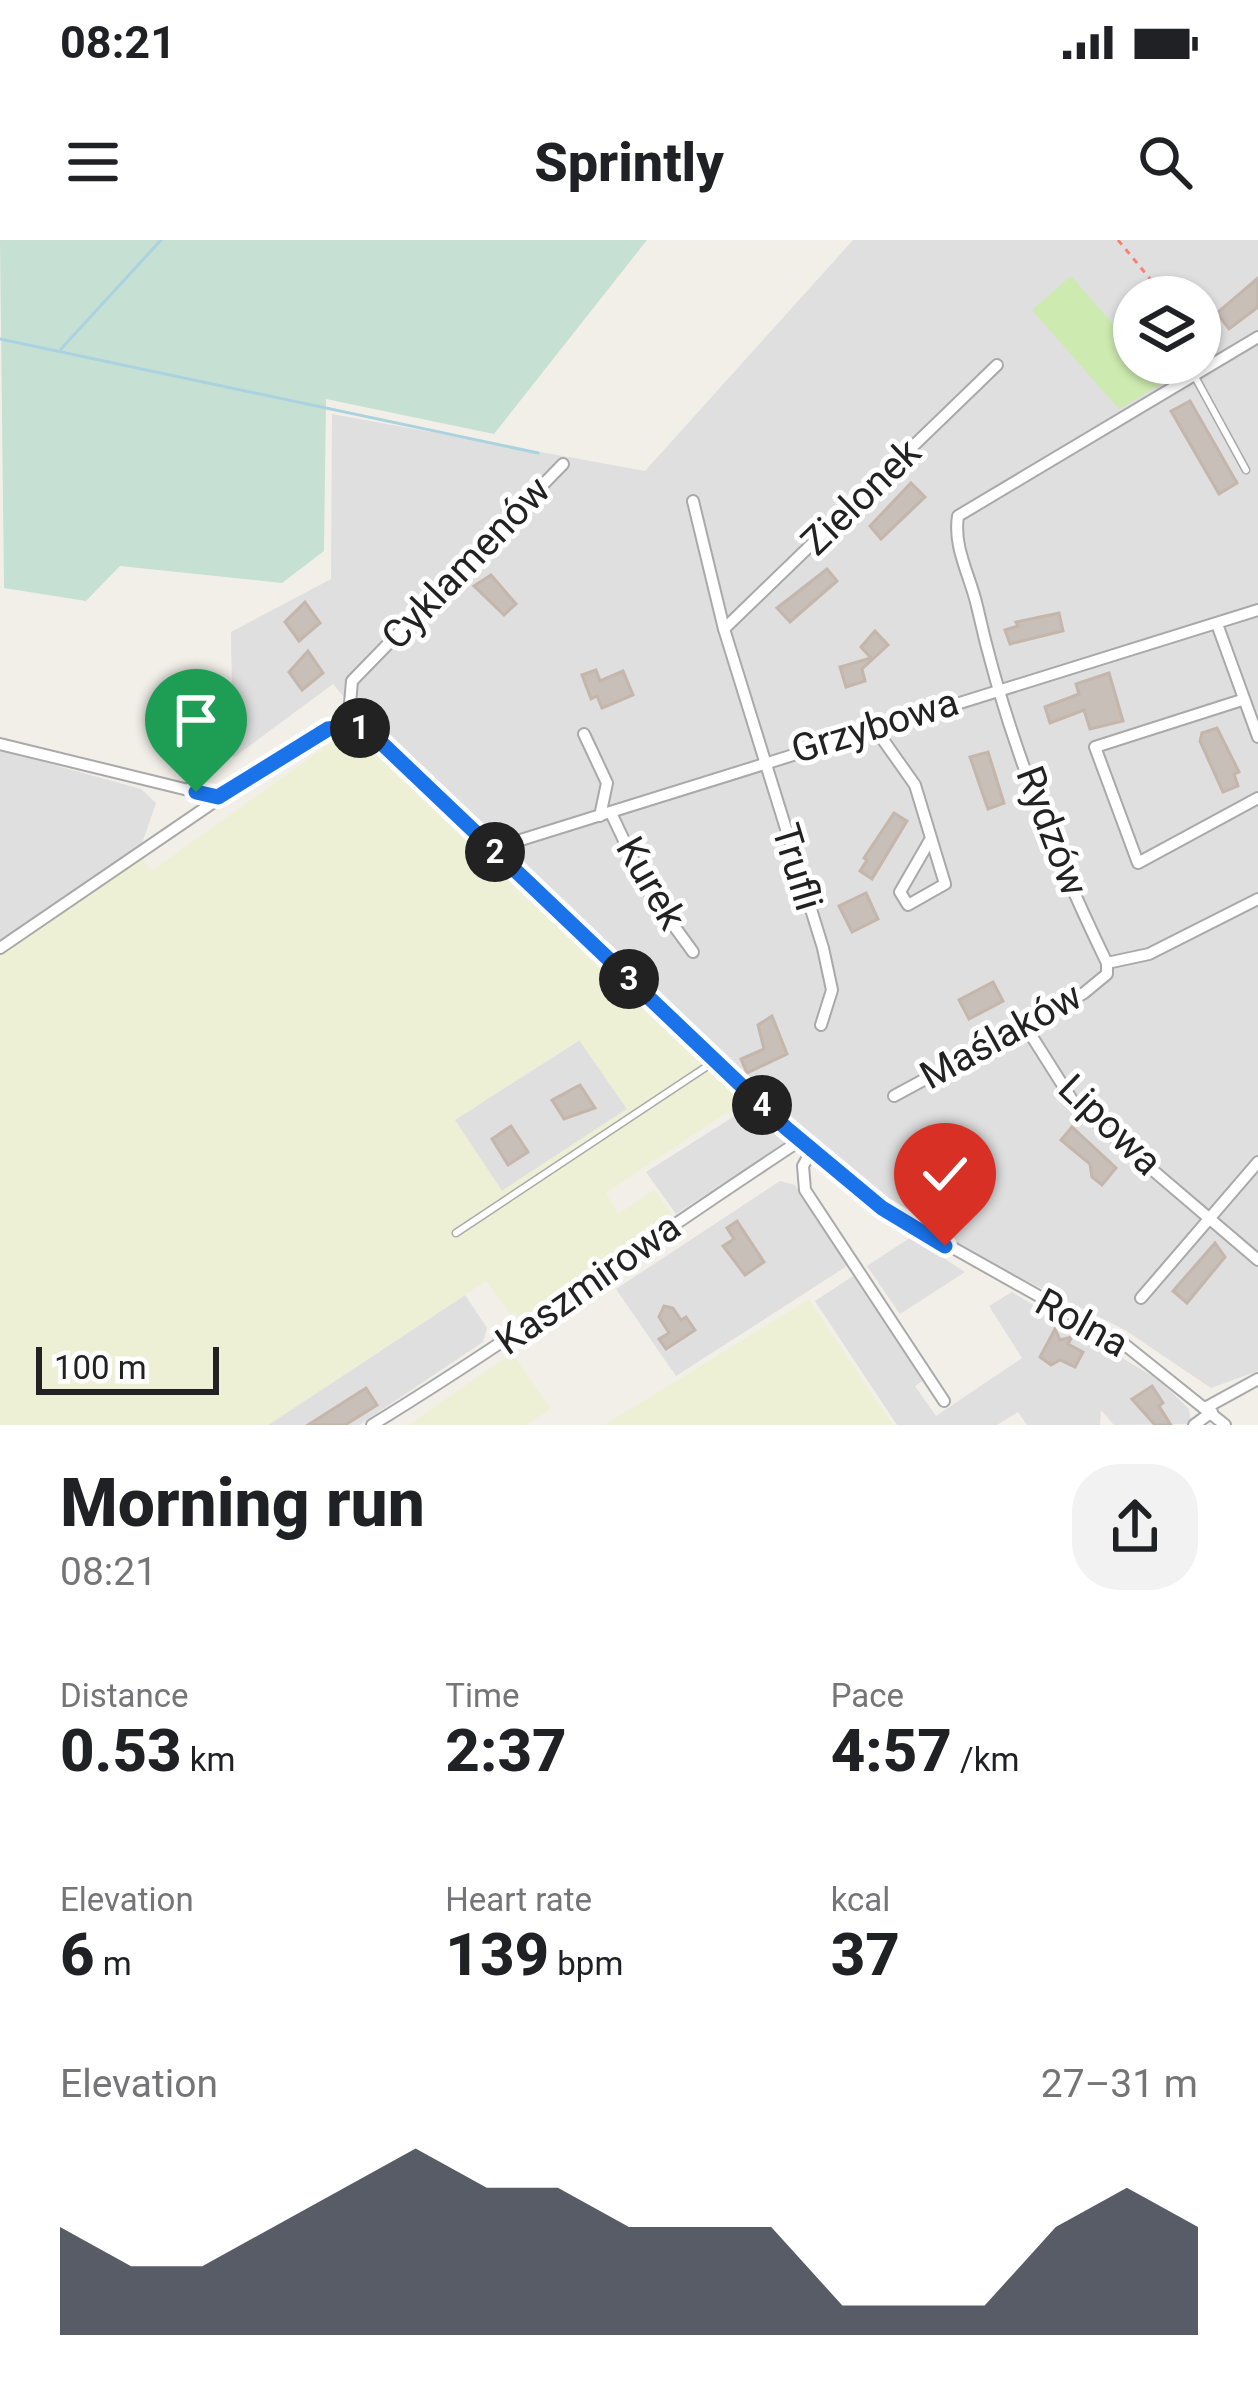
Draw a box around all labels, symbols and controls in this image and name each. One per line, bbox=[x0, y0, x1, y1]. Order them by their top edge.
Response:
text: 08:21 bbox=[60, 16, 176, 69]
icon: menu bbox=[60, 129, 126, 195]
icon: search bbox=[1132, 129, 1198, 195]
text: Sprintly bbox=[534, 131, 724, 194]
map controls bbox=[1113, 276, 1221, 384]
button: layers bbox=[1113, 276, 1221, 384]
street label: Zielonek bbox=[792, 429, 930, 565]
street label: Cyklamenów bbox=[372, 467, 560, 659]
pin bbox=[145, 669, 247, 792]
street label: Grzybowa bbox=[786, 679, 964, 773]
icon: arrive bbox=[163, 687, 229, 753]
pin: 1 bbox=[330, 698, 390, 758]
text: 1 bbox=[351, 708, 369, 747]
street label: Rydzów bbox=[1006, 760, 1098, 902]
street label: Trufli bbox=[762, 818, 832, 916]
pin: 2 bbox=[465, 822, 525, 882]
street label: Kurek bbox=[606, 829, 696, 937]
text: 2 bbox=[486, 832, 504, 871]
pin: 3 bbox=[599, 949, 659, 1009]
text: 3 bbox=[620, 959, 638, 998]
street label: Maślaków bbox=[912, 973, 1090, 1099]
street label: Lipowa bbox=[1049, 1065, 1171, 1185]
pin: 4 bbox=[732, 1075, 792, 1135]
text: 4 bbox=[753, 1085, 771, 1124]
pin bbox=[894, 1123, 996, 1246]
icon: check bbox=[912, 1141, 978, 1207]
street label: Kaszmirowa bbox=[487, 1204, 689, 1364]
street label: Rolna bbox=[1028, 1279, 1136, 1367]
scale bar bbox=[36, 1341, 219, 1394]
text: 100 m bbox=[54, 1348, 147, 1387]
button: share bbox=[1072, 1464, 1198, 1590]
text: Morning run bbox=[60, 1465, 425, 1542]
text: 08:21 bbox=[60, 1549, 157, 1595]
text: Distance bbox=[60, 1676, 188, 1715]
text: Time bbox=[445, 1676, 519, 1715]
text: Pace bbox=[831, 1676, 904, 1715]
text: 0.53 bbox=[60, 1715, 182, 1786]
text: 2:37 bbox=[445, 1715, 567, 1786]
text: 4:57 bbox=[831, 1715, 952, 1786]
text: km bbox=[182, 1740, 235, 1779]
text: /km bbox=[952, 1740, 1019, 1779]
text: Elevation bbox=[60, 1880, 194, 1919]
text: Heart rate bbox=[445, 1880, 592, 1919]
text: kcal bbox=[831, 1880, 890, 1919]
text: 6 bbox=[60, 1919, 95, 1990]
text: 139 bbox=[445, 1919, 549, 1990]
text: 37 bbox=[831, 1919, 900, 1990]
text: m bbox=[95, 1944, 132, 1983]
text: bpm bbox=[549, 1944, 623, 1983]
text: Elevation bbox=[60, 2061, 218, 2107]
text: 27–31 m bbox=[1041, 2061, 1198, 2107]

